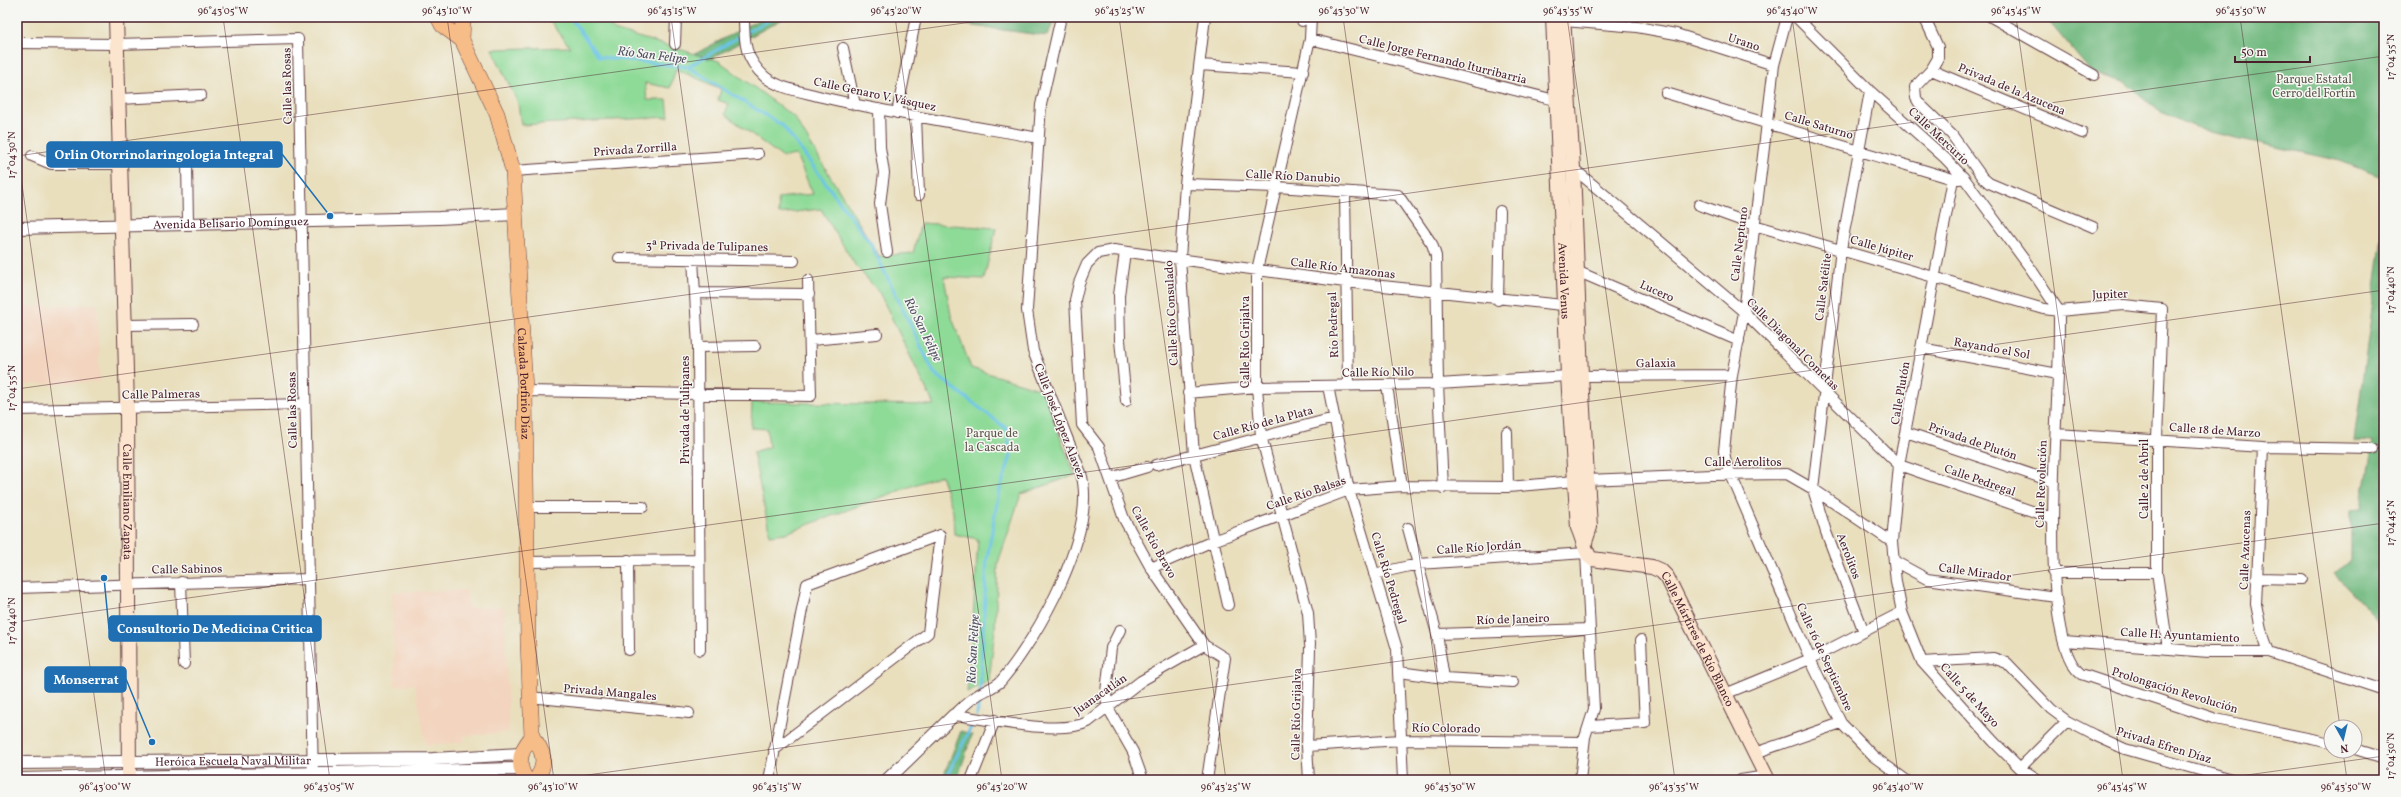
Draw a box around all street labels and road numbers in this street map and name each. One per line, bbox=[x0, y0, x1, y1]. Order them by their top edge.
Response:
street label: Urano bbox=[1726, 30, 1762, 56]
street label: Calle Jorge Fernando Iturribarria bbox=[1357, 31, 1528, 89]
street label: Calle las Rosas bbox=[279, 47, 297, 125]
street label: Privada de la Azucena bbox=[1955, 60, 2068, 120]
street label: Calle Genaro V. Vásquez bbox=[812, 74, 938, 116]
street label: Calle Mercurio bbox=[1904, 104, 1972, 169]
street label: Calle Saturno bbox=[1782, 108, 1855, 144]
street label: Privada Zorrilla bbox=[593, 139, 677, 161]
street label: Calle Río Danubio bbox=[1245, 167, 1341, 187]
street label: Calle Neptuno bbox=[1727, 206, 1753, 282]
street label: Avenida Belisario Domínguez bbox=[153, 214, 309, 234]
street label: Calle Júpiter bbox=[1848, 232, 1915, 266]
street label: 3ª Privada de Tulipanes bbox=[646, 238, 768, 256]
street label: Avenida Venus bbox=[1553, 242, 1573, 320]
street label: Calle Satélite bbox=[1812, 252, 1836, 322]
street label: Calle Río Amazonas bbox=[1290, 255, 1396, 283]
street label: Calle Río Consulado bbox=[1161, 260, 1183, 366]
street label: Lucero bbox=[1637, 277, 1676, 307]
street label: Jupiter bbox=[2092, 286, 2128, 304]
street label: Río Pedregal bbox=[1325, 291, 1343, 358]
street label: Calle Diagonal Cometas bbox=[1742, 295, 1842, 395]
street label: Calle Río Grijalva bbox=[1238, 296, 1254, 388]
street label: Calzada Porfirio Díaz bbox=[513, 327, 533, 440]
street label: Rayando el Sol bbox=[1952, 334, 2032, 364]
street label: Privada de Tulipanes bbox=[678, 356, 694, 464]
street label: Galaxia bbox=[1636, 356, 1676, 372]
street label: Calle Plutón bbox=[1888, 360, 1914, 426]
street label: Calle José López Alavez bbox=[1030, 361, 1088, 481]
street label: Calle Río Nilo bbox=[1342, 364, 1414, 382]
street label: Calle las Rosas bbox=[284, 371, 302, 449]
street label: Calle Palmeras bbox=[122, 386, 200, 404]
street label: Calle Río de la Plata bbox=[1211, 403, 1315, 445]
street label: Privada de Plutón bbox=[1926, 419, 2019, 465]
street label: Calle 18 de Marzo bbox=[2169, 420, 2261, 442]
street label: Calle 2 de Abril bbox=[2137, 439, 2153, 519]
street label: Calle Revolución bbox=[2032, 440, 2052, 528]
street label: Calle Emiliano Zapata bbox=[118, 444, 135, 560]
street label: Calle Aerolitos bbox=[1704, 455, 1782, 471]
street label: Calle Pedregal bbox=[1942, 461, 2018, 501]
street label: Calle Río Balsas bbox=[1264, 473, 1348, 515]
street label: Calle Río Bravo bbox=[1127, 503, 1180, 582]
street label: Calle Azucenas bbox=[2237, 510, 2255, 590]
street label: Calle Río Pedregal bbox=[1366, 530, 1410, 627]
street label: Aerolitos bbox=[1832, 531, 1864, 582]
street label: Calle Río Jordán bbox=[1436, 537, 1522, 559]
street label: Calle Mirador bbox=[1938, 560, 2012, 586]
street label: Calle Sabinos bbox=[152, 561, 222, 579]
street label: Calle Mártires de Río Blanco bbox=[1657, 568, 1737, 710]
street label: Calle 16 de Septiembre bbox=[1792, 601, 1856, 714]
street label: Río de Janeiro bbox=[1476, 611, 1550, 629]
street label: Calle H. Ayuntamiento bbox=[2120, 625, 2240, 647]
street label: Calle 5 de Mayo bbox=[1936, 660, 2003, 731]
street label: Prolongación Revolución bbox=[2110, 664, 2240, 718]
street label: Calle Río Grijalva bbox=[1288, 668, 1306, 760]
street label: Juanacatlán bbox=[1071, 671, 1131, 719]
street label: Privada Mangales bbox=[562, 681, 657, 705]
street label: Río Colorado bbox=[1411, 720, 1481, 738]
street label: Privada Efren Díaz bbox=[2114, 724, 2213, 768]
street label: Heróica Escuela Naval Militar bbox=[155, 753, 311, 771]

